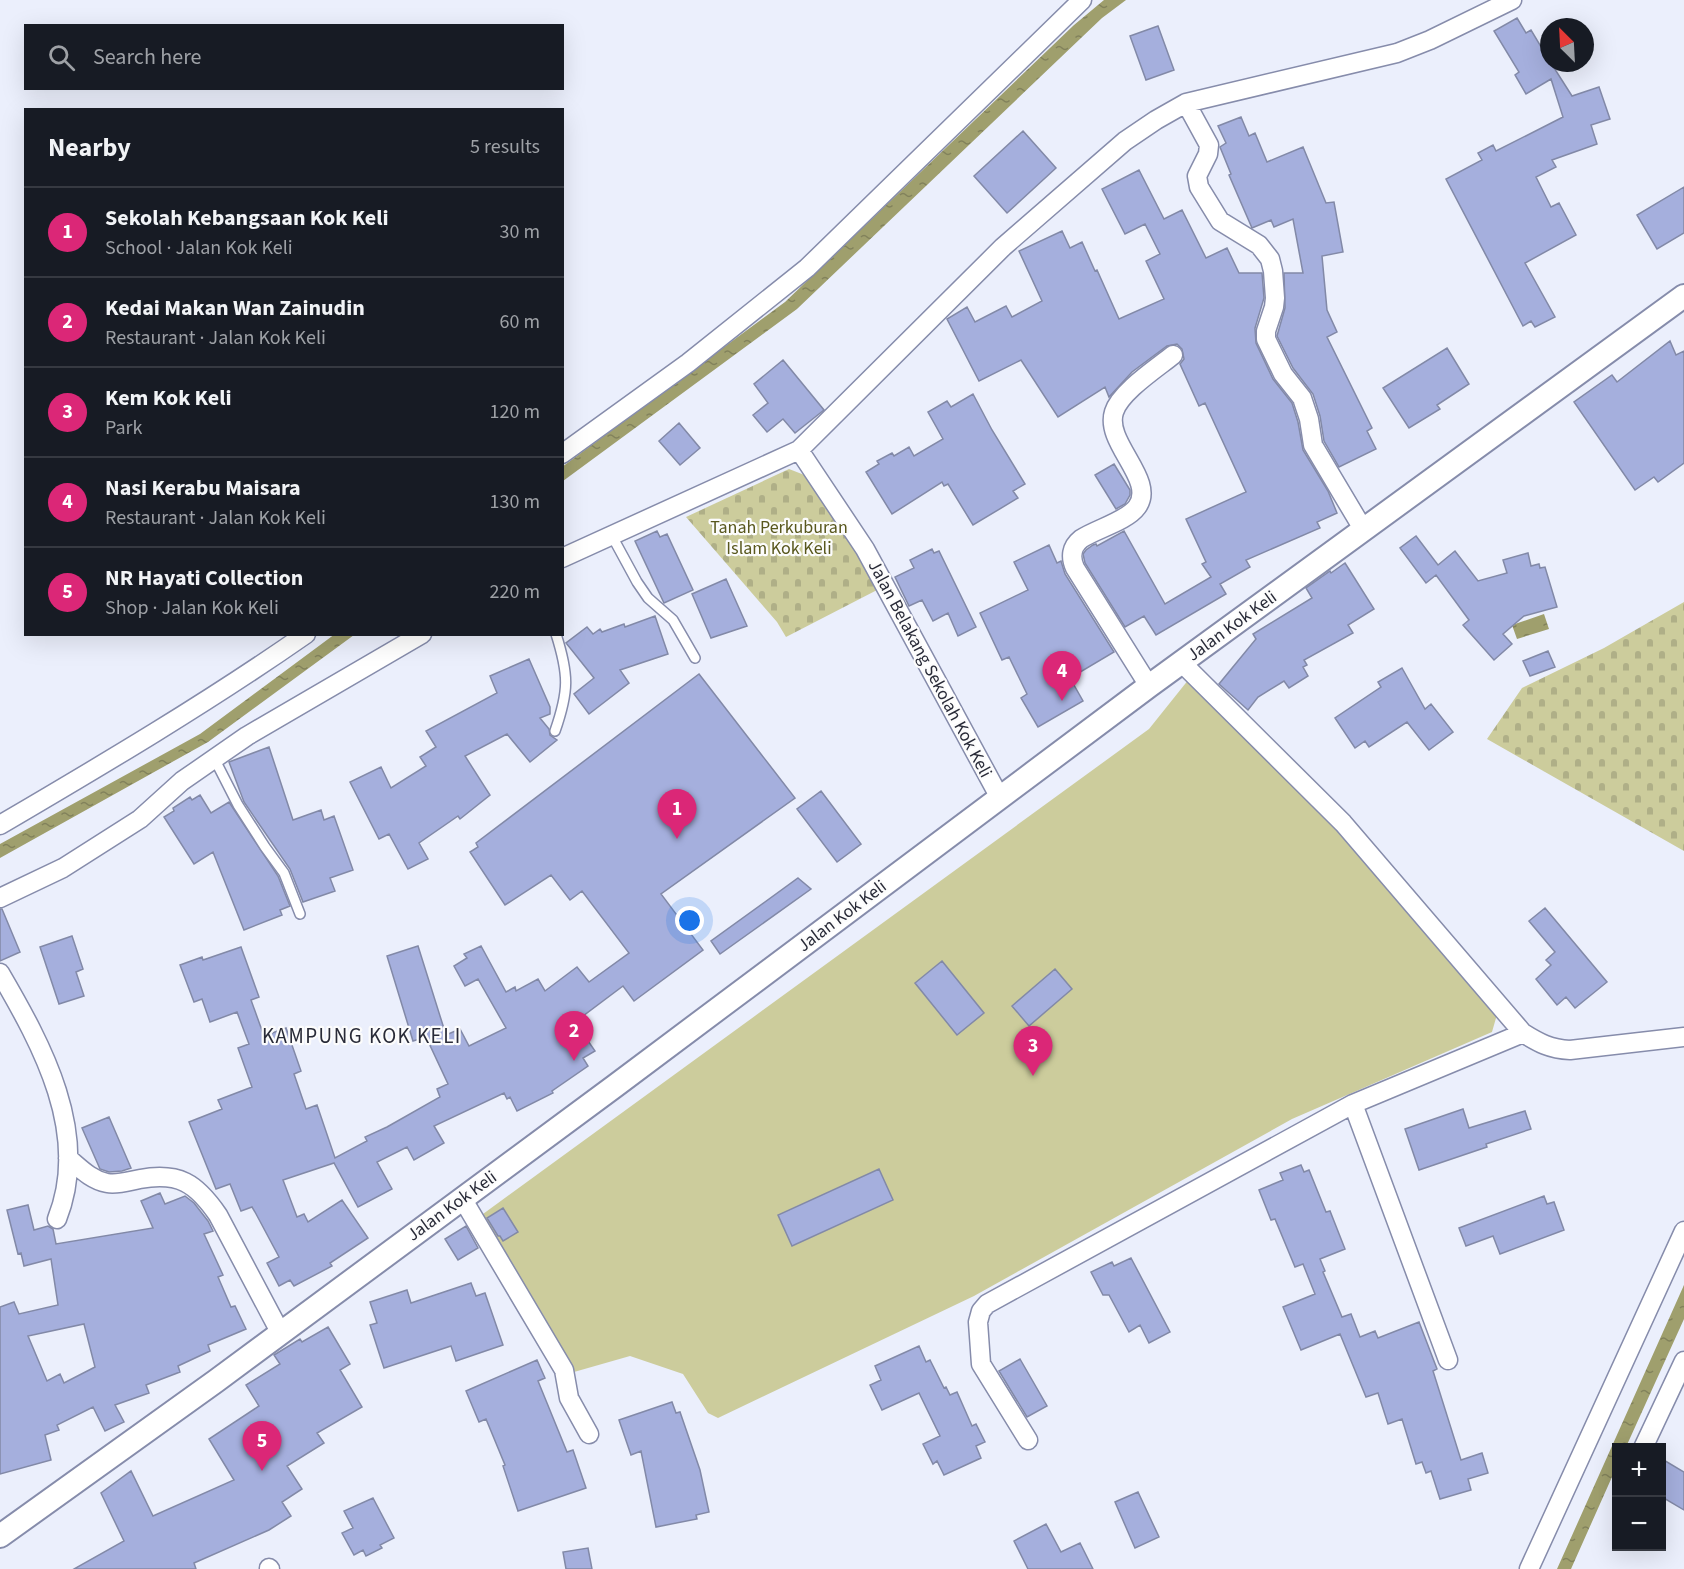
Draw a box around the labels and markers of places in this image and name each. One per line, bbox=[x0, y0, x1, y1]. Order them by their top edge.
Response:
pin: 4 bbox=[1042, 652, 1082, 701]
pin: 1 bbox=[658, 790, 696, 839]
pin: 2 bbox=[554, 1012, 594, 1061]
pin: 3 bbox=[1014, 1026, 1052, 1076]
pin: 5 bbox=[242, 1422, 282, 1471]

